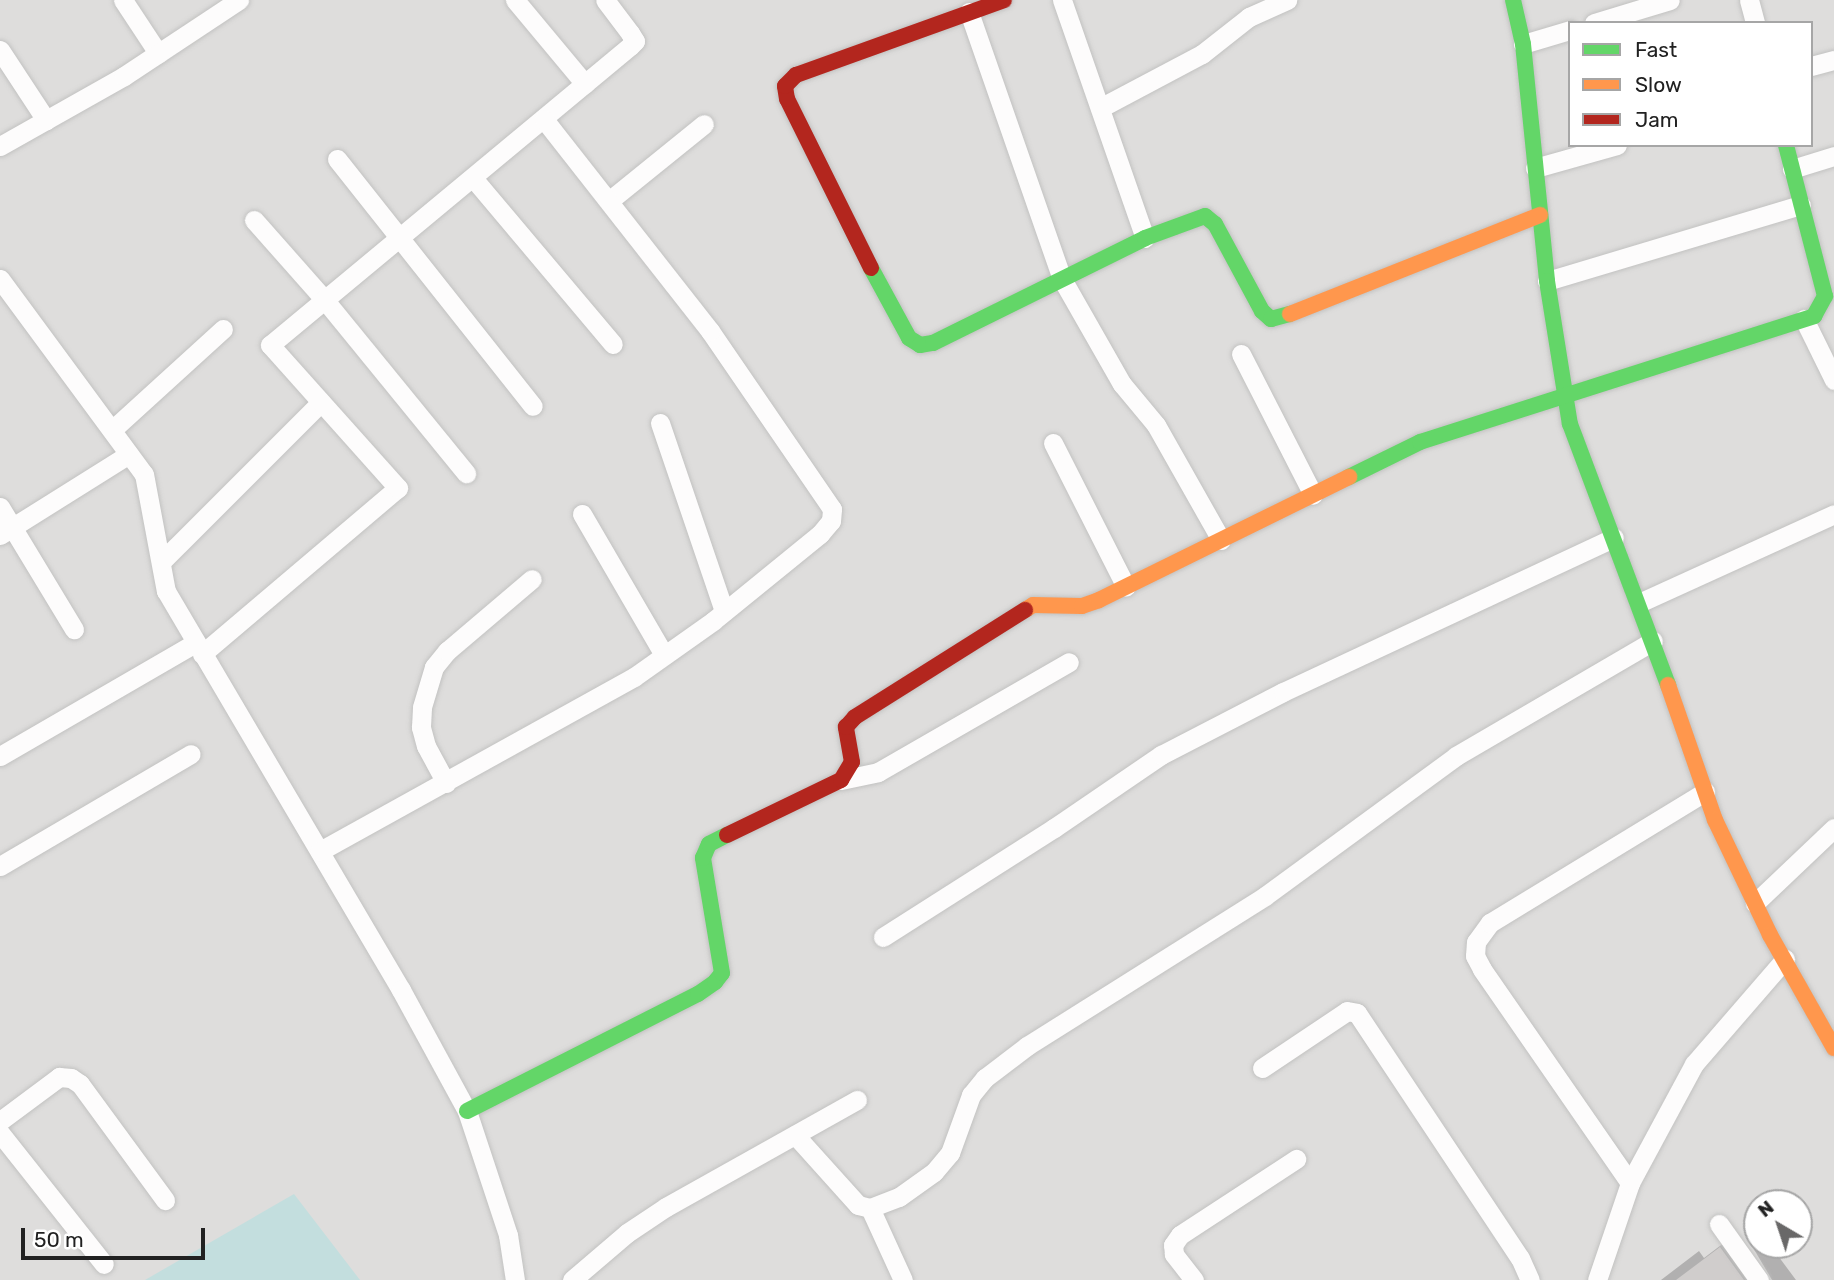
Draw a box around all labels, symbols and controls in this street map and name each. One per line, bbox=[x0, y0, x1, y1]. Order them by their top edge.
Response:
legend bbox=[1568, 21, 1813, 147]
text: Fast bbox=[1635, 37, 1677, 62]
text: Slow bbox=[1635, 72, 1682, 97]
text: Jam bbox=[1635, 107, 1679, 132]
north arrow bbox=[1743, 1189, 1813, 1259]
text: N bbox=[1753, 1196, 1778, 1222]
scale bar bbox=[24, 1214, 208, 1258]
text: 50 m bbox=[34, 1227, 84, 1252]

